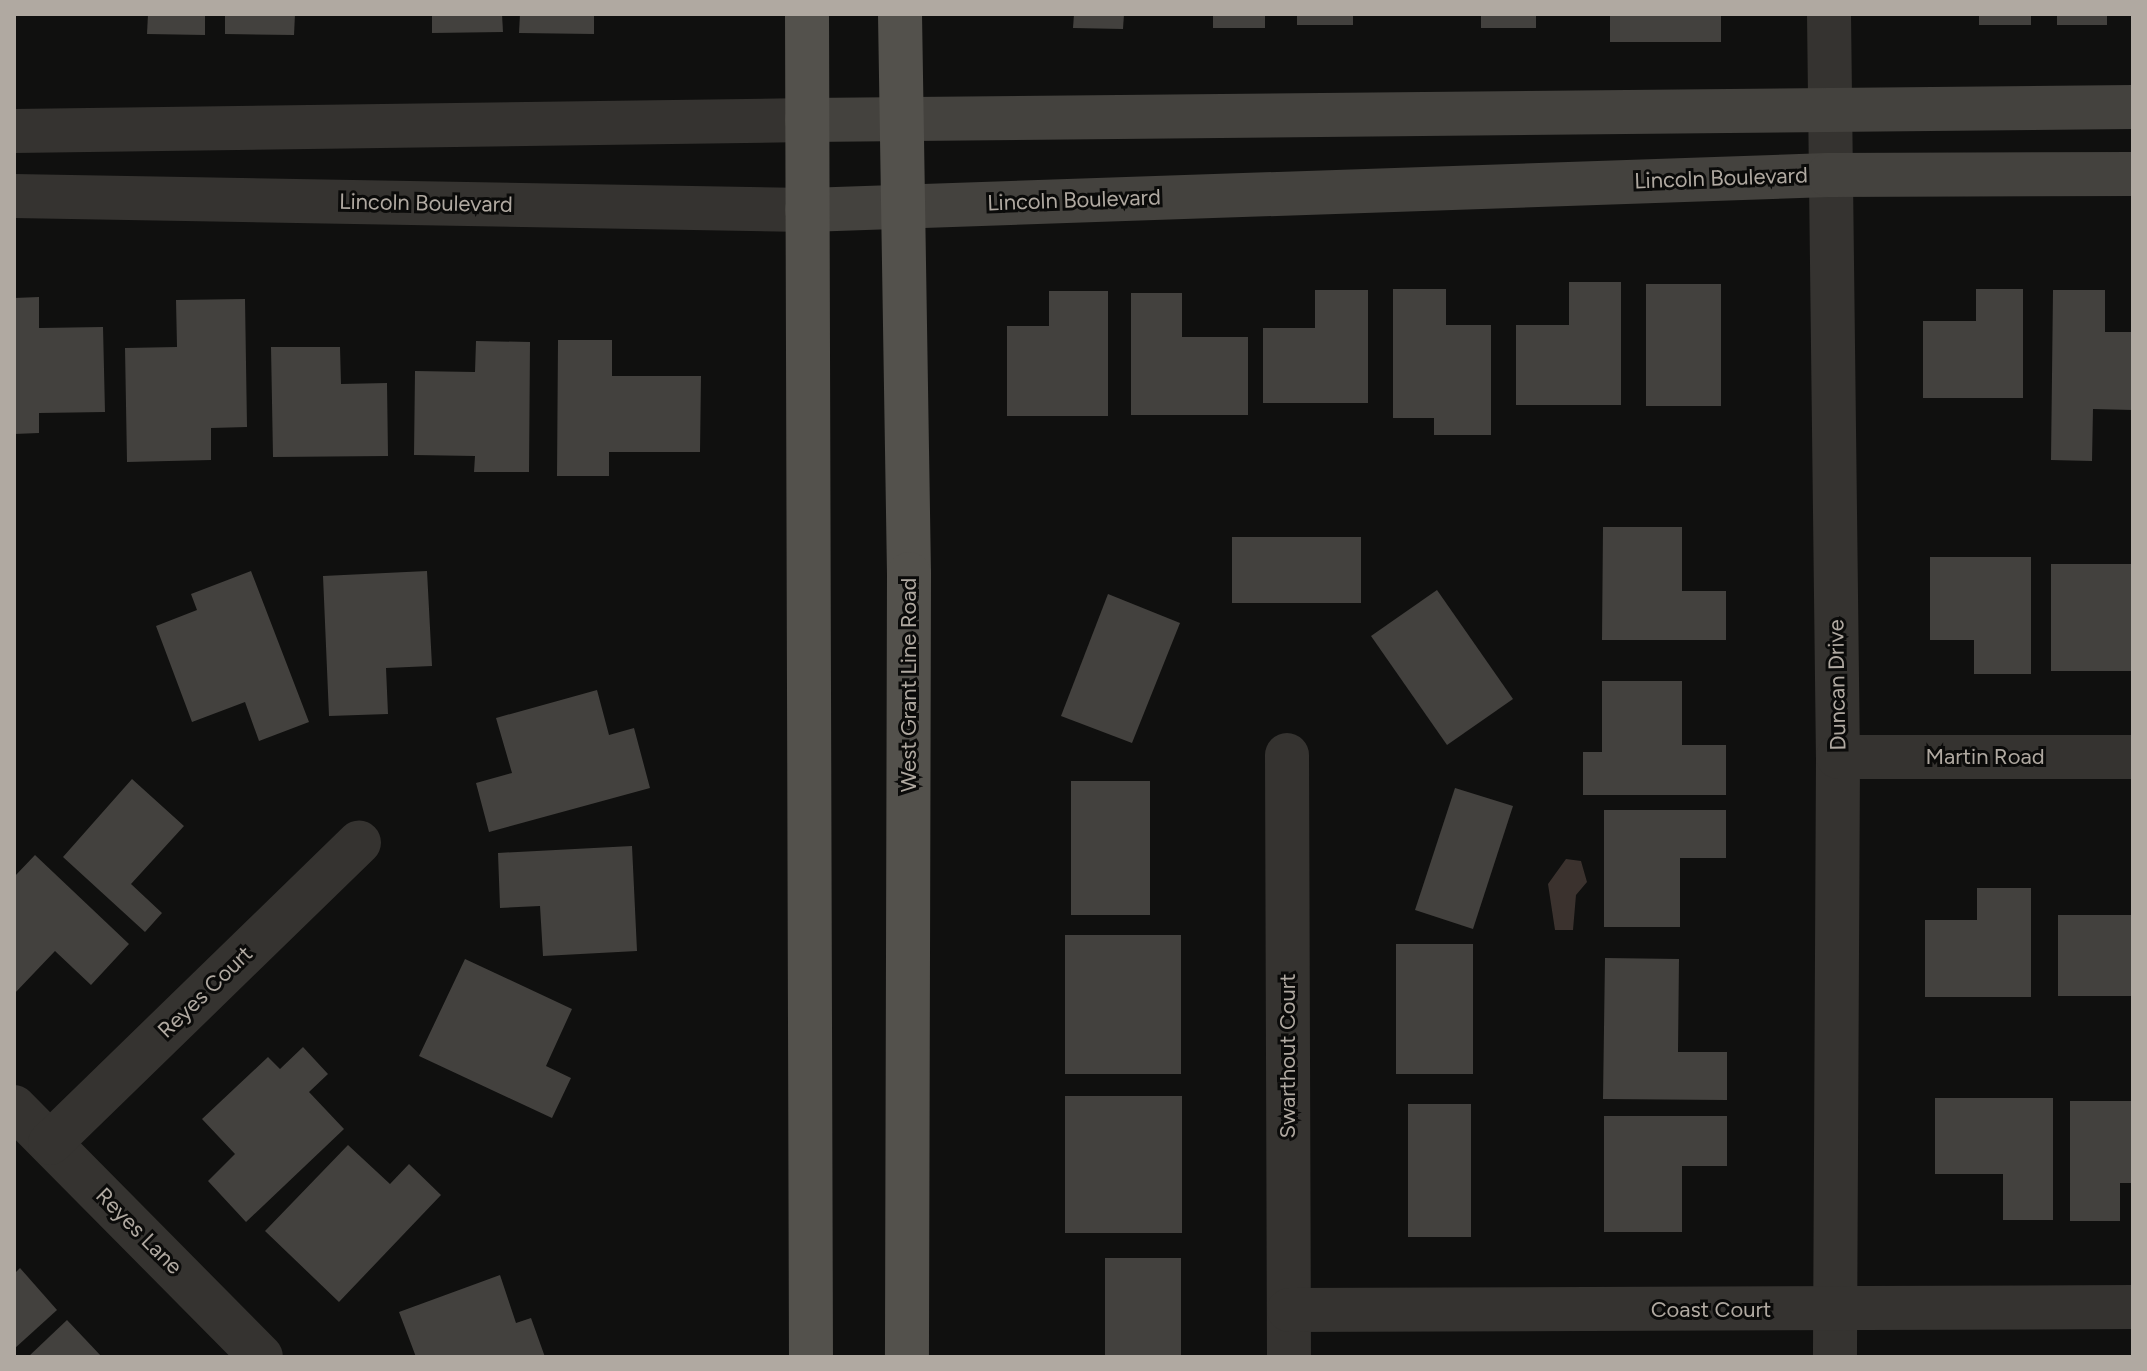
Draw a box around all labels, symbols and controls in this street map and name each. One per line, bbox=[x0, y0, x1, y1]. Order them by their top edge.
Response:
street label: Lincoln Boulevard bbox=[1634, 162, 1808, 194]
street label: Lincoln Boulevard bbox=[987, 184, 1161, 216]
street label: Lincoln Boulevard bbox=[339, 188, 513, 218]
street label: West Grant Line Road bbox=[896, 578, 922, 792]
street label: Duncan Drive bbox=[1823, 619, 1851, 751]
street label: Martin Road bbox=[1925, 744, 2045, 770]
street label: Reyes Court bbox=[152, 940, 258, 1044]
street label: Swarthout Court bbox=[1275, 973, 1301, 1139]
street label: Reyes Lane bbox=[90, 1182, 188, 1280]
street label: Coast Court bbox=[1651, 1297, 1771, 1323]

